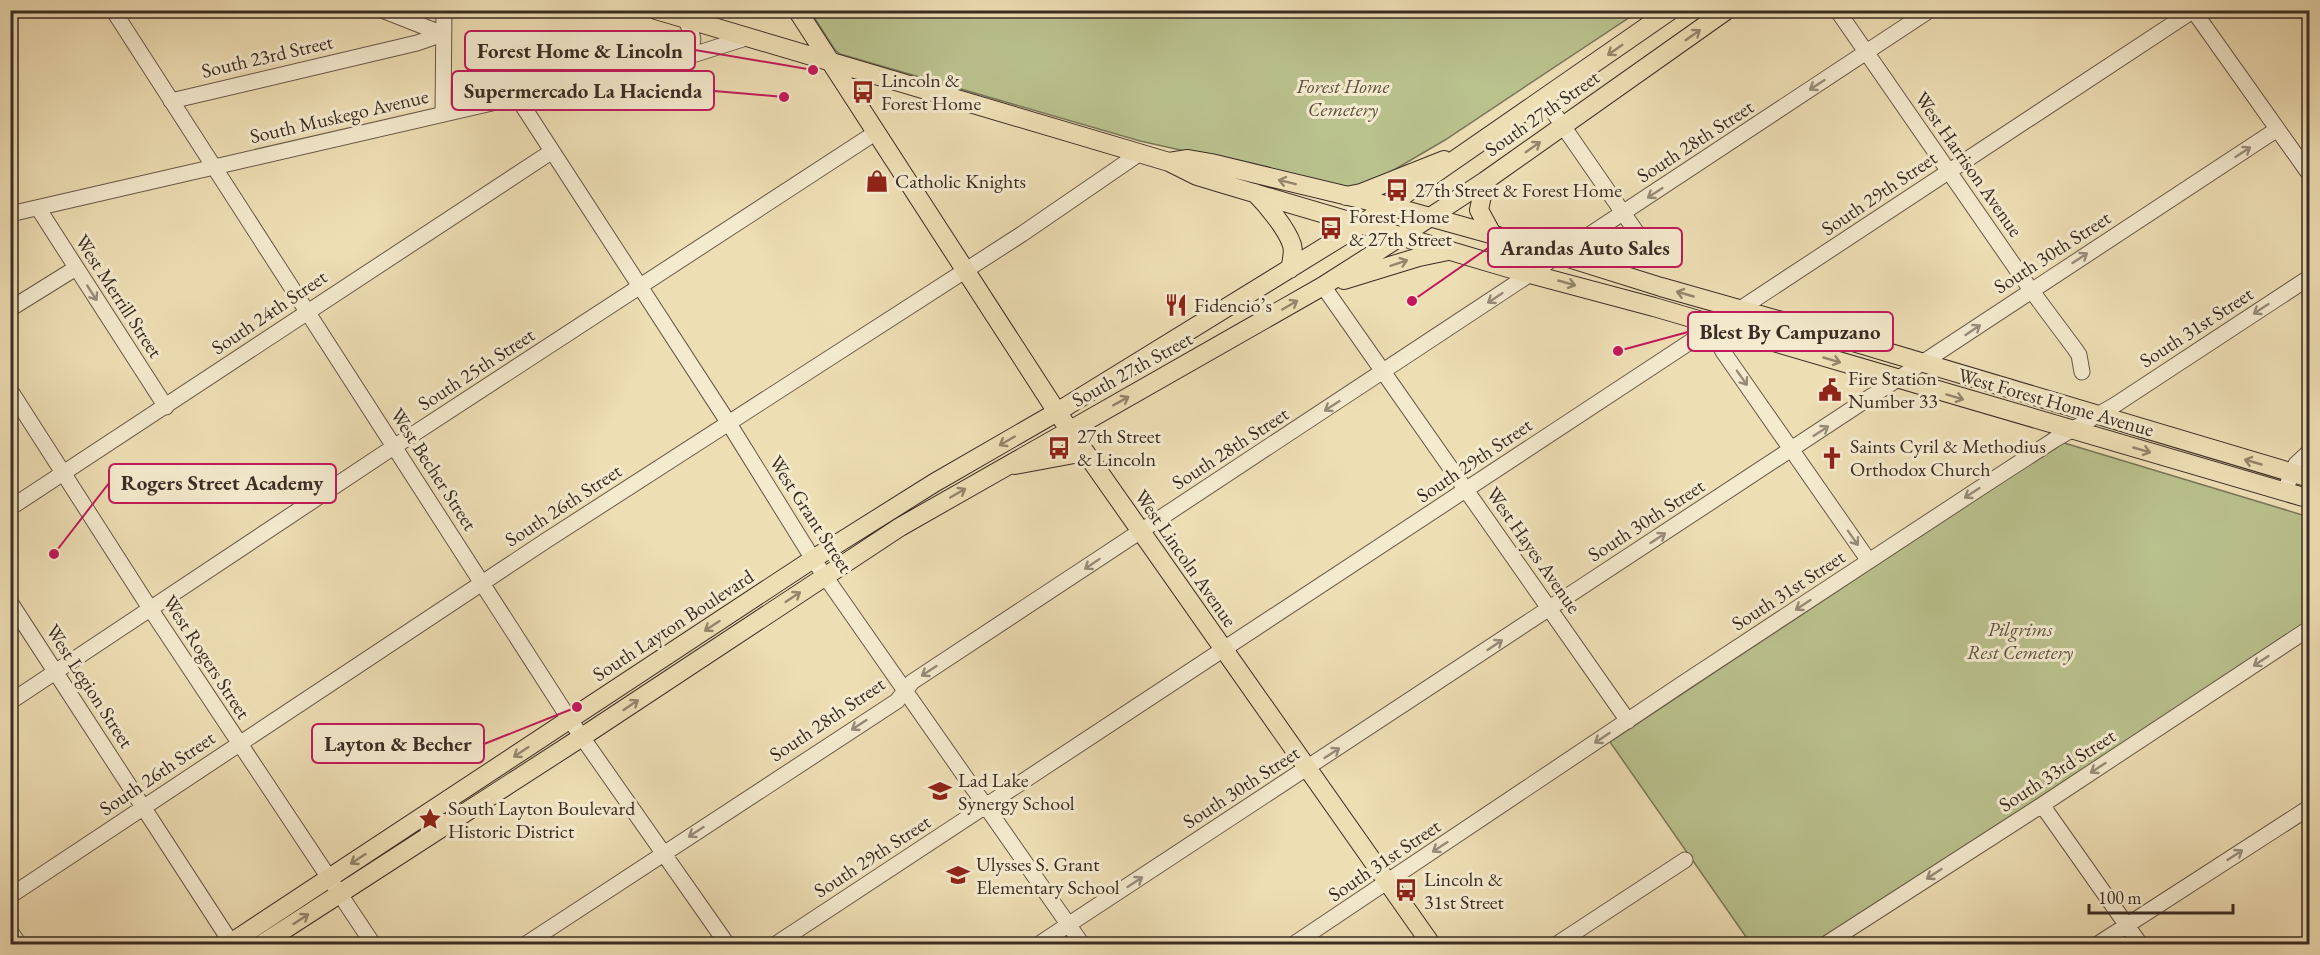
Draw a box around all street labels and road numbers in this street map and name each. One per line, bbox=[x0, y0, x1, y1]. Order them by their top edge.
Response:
street label: South 23rd Street bbox=[199, 28, 336, 84]
street label: South 27th Street bbox=[1480, 63, 1605, 162]
street label: South Muskego Avenue bbox=[247, 83, 431, 149]
street label: West Harrison Avenue bbox=[1909, 86, 2029, 242]
street label: South 28th Street bbox=[1632, 93, 1759, 188]
street label: South 29th Street bbox=[1816, 144, 1942, 241]
street label: South 30th Street bbox=[1989, 204, 2116, 299]
street label: West Merrill Street bbox=[69, 229, 169, 363]
street label: South 24th Street bbox=[206, 263, 332, 360]
street label: South 31st Street bbox=[2134, 280, 2258, 373]
street label: South 25th Street bbox=[413, 321, 540, 416]
street label: South 27th Street bbox=[1067, 325, 1198, 413]
street label: West Forest Home Avenue bbox=[1955, 362, 2157, 442]
street label: South 28th Street bbox=[1167, 400, 1294, 495]
street label: West Becher Street bbox=[385, 403, 484, 536]
street label: South 29th Street bbox=[1411, 411, 1537, 508]
street label: West Grant Street bbox=[763, 450, 859, 578]
street label: South 26th Street bbox=[500, 457, 627, 552]
street label: South 30th Street bbox=[1583, 472, 1710, 567]
street label: West Hayes Avenue bbox=[1481, 482, 1587, 619]
street label: West Lincoln Avenue bbox=[1129, 484, 1243, 632]
street label: South 31st Street bbox=[1726, 543, 1850, 636]
street label: South Layton Boulevard bbox=[587, 563, 759, 687]
street label: West Rogers Street bbox=[157, 590, 257, 724]
street label: West Legion Street bbox=[40, 619, 140, 753]
street label: South 28th Street bbox=[764, 670, 890, 767]
street label: South 33rd Street bbox=[1994, 722, 2121, 817]
street label: South 26th Street bbox=[94, 724, 220, 821]
street label: South 30th Street bbox=[1178, 739, 1305, 834]
street label: South 29th Street bbox=[809, 808, 936, 903]
street label: South 31st Street bbox=[1323, 812, 1446, 907]

